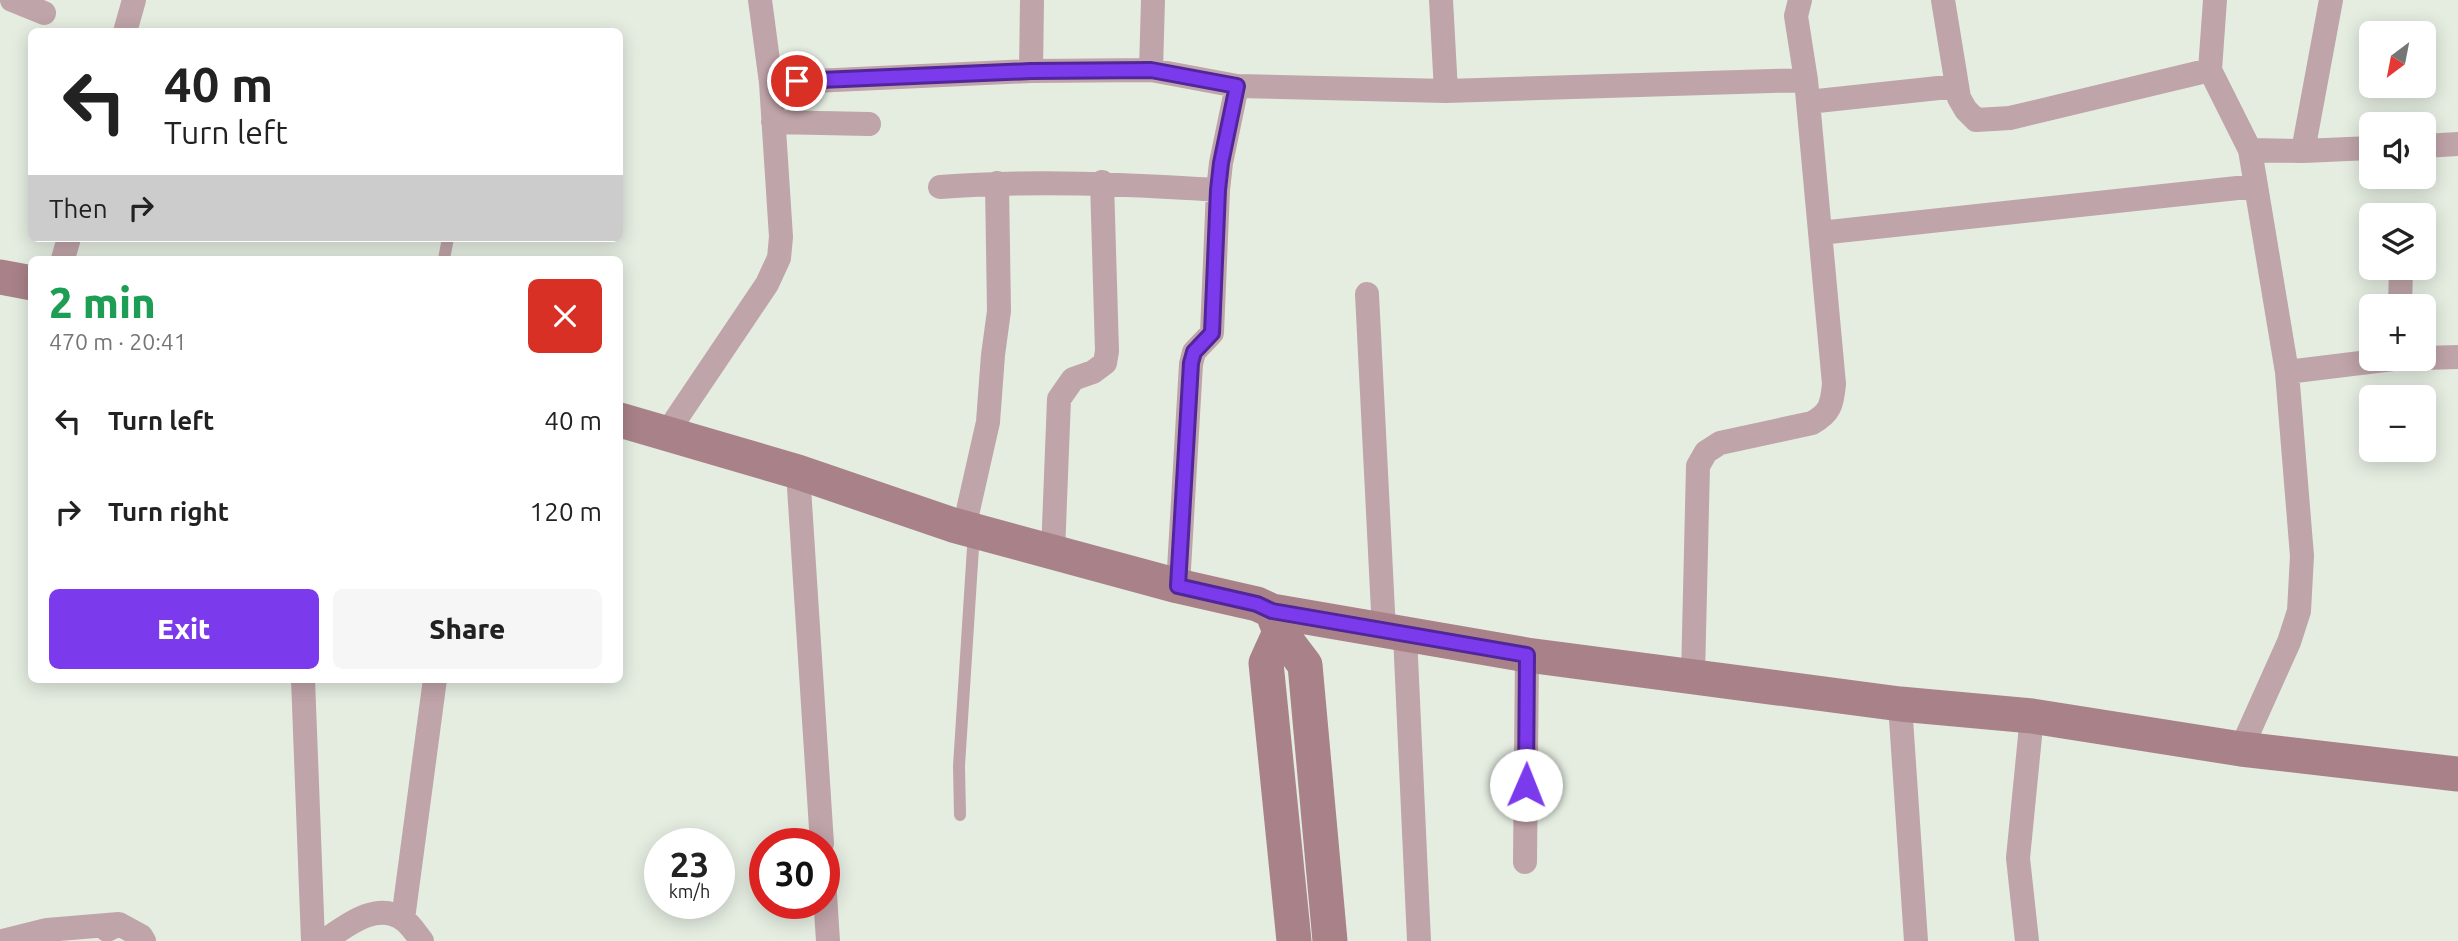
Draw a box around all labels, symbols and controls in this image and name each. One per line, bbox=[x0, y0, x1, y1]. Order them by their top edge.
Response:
north arrow bbox=[2359, 21, 2436, 98]
map controls bbox=[2359, 21, 2436, 462]
pin bbox=[767, 51, 827, 111]
icon: left bbox=[49, 56, 140, 147]
text: 40 m bbox=[164, 56, 273, 111]
icon: arrive bbox=[778, 62, 816, 100]
button: sound bbox=[2359, 112, 2436, 189]
text: Turn left bbox=[164, 114, 288, 150]
icon: right bbox=[122, 189, 160, 227]
text: Then bbox=[49, 194, 108, 223]
button: layers bbox=[2359, 203, 2436, 280]
text: 2 min bbox=[49, 279, 156, 326]
button: close bbox=[528, 279, 602, 353]
button: + bbox=[2359, 294, 2436, 371]
text: 470 m · 20:41 bbox=[49, 329, 187, 354]
button: − bbox=[2359, 385, 2436, 462]
icon: left bbox=[49, 402, 87, 440]
text: Turn left bbox=[108, 406, 214, 435]
text: 40 m bbox=[544, 406, 602, 435]
icon: right bbox=[49, 493, 87, 531]
text: Turn right bbox=[108, 497, 229, 526]
text: 120 m bbox=[530, 497, 602, 526]
button: Exit bbox=[49, 589, 319, 669]
button: Share bbox=[333, 589, 602, 669]
position arrow bbox=[1489, 748, 1563, 822]
speed limit sign: 30 bbox=[749, 828, 840, 919]
text: 23 bbox=[670, 844, 709, 884]
text: km/h bbox=[669, 881, 710, 901]

